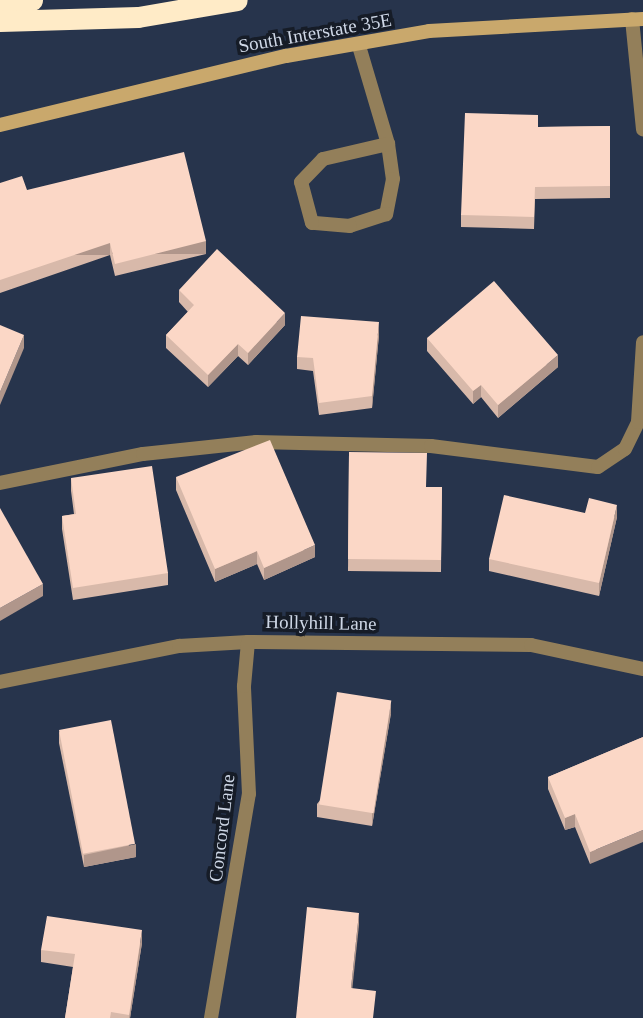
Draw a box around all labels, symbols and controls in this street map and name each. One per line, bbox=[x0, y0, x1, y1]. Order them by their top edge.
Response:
street label: South Interstate 35E bbox=[237, 8, 393, 58]
street label: Hollyhill Lane bbox=[265, 611, 377, 635]
street label: Concord Lane bbox=[204, 773, 240, 883]

